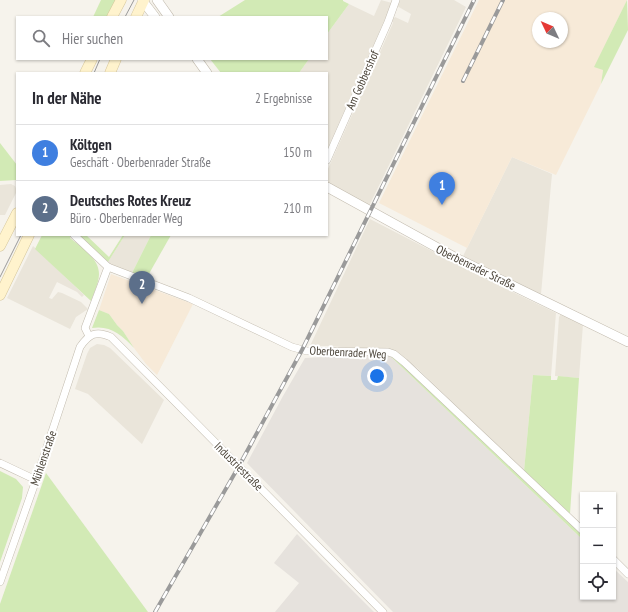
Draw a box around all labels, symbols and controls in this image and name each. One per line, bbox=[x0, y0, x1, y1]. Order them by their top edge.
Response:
north arrow bbox=[532, 12, 568, 48]
search box bbox=[16, 16, 328, 60]
icon: search bbox=[30, 27, 52, 49]
text: Hier suchen bbox=[62, 29, 123, 48]
street label: Am Gobbershof bbox=[342, 47, 382, 112]
text: In der Nähe bbox=[32, 87, 102, 109]
text: 2 Ergebnisse bbox=[255, 90, 312, 107]
text: Költgen bbox=[70, 135, 112, 154]
text: 1 bbox=[42, 144, 48, 161]
text: 150 m bbox=[283, 144, 312, 161]
text: Geschäft · Oberbenrader Straße bbox=[70, 154, 211, 171]
pin: 1 bbox=[429, 172, 455, 205]
text: Deutsches Rotes Kreuz bbox=[70, 191, 191, 210]
text: 2 bbox=[42, 200, 48, 217]
text: 210 m bbox=[283, 200, 312, 217]
text: Büro · Oberbenrader Weg bbox=[70, 210, 183, 227]
street label: Oberbenrader Straße bbox=[434, 241, 518, 293]
pin: 2 bbox=[129, 271, 155, 304]
street label: Oberbenrader Weg bbox=[309, 342, 387, 362]
your location bbox=[367, 366, 387, 386]
street label: Mühlenstraße bbox=[27, 428, 59, 488]
street label: Industriestraße bbox=[211, 438, 267, 494]
map controls bbox=[580, 492, 616, 600]
button: + bbox=[580, 492, 616, 528]
button: − bbox=[580, 528, 616, 564]
button: locate bbox=[580, 564, 616, 600]

